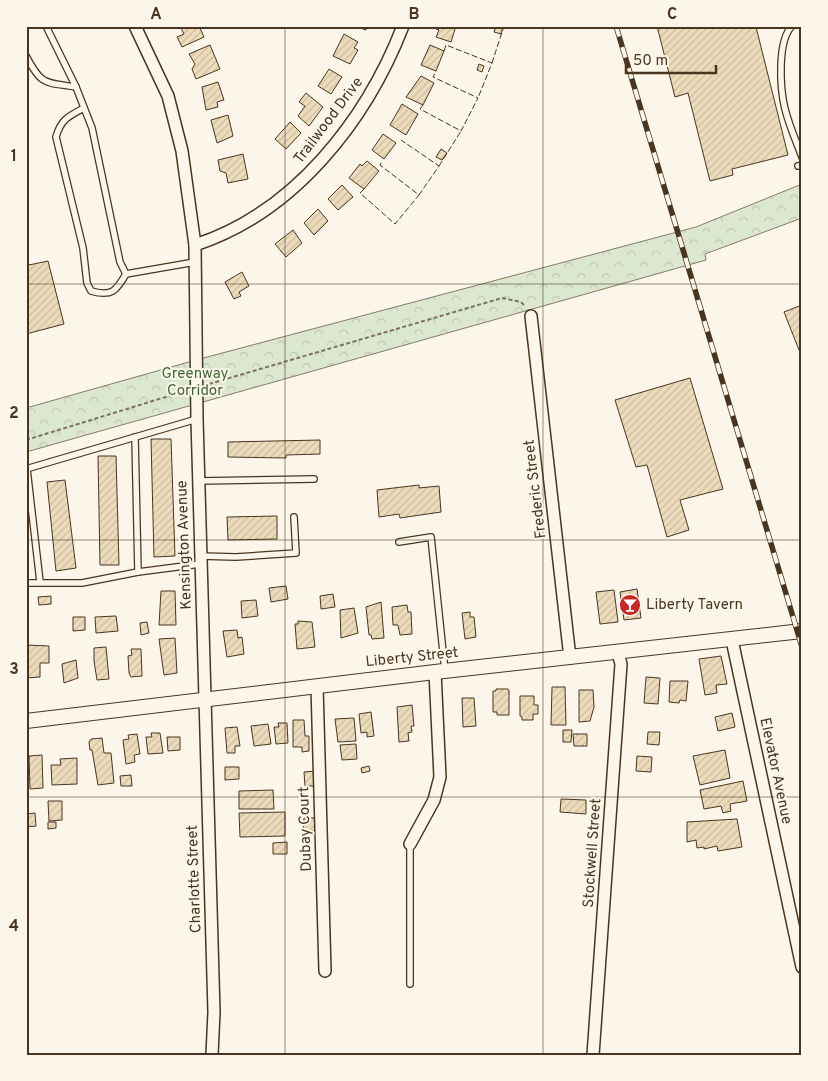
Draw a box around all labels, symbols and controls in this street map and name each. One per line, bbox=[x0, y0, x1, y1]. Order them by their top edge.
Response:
text: A bbox=[150, 5, 162, 25]
text: B bbox=[408, 5, 420, 25]
text: C bbox=[667, 5, 677, 25]
scale bar bbox=[626, 42, 716, 74]
text: 50 m bbox=[633, 52, 668, 71]
street label: Trailwood Drive bbox=[290, 74, 368, 168]
text: 1 bbox=[11, 147, 17, 167]
park label: Greenway Corridor bbox=[161, 365, 229, 401]
text: 2 bbox=[9, 404, 19, 424]
street label: Frederic Street bbox=[520, 438, 552, 540]
street label: Kensington Avenue bbox=[173, 480, 197, 610]
bar icon: Liberty Tavern bbox=[618, 593, 642, 617]
place label: Liberty Tavern bbox=[646, 596, 743, 615]
street label: Liberty Street bbox=[365, 644, 459, 672]
text: 3 bbox=[9, 660, 19, 680]
street label: Elevator Avenue bbox=[754, 716, 796, 826]
street label: Dubay Court bbox=[295, 786, 317, 872]
street label: Stockwell Street bbox=[580, 798, 606, 908]
street label: Charlotte Street bbox=[184, 825, 206, 933]
text: 4 bbox=[9, 917, 19, 937]

